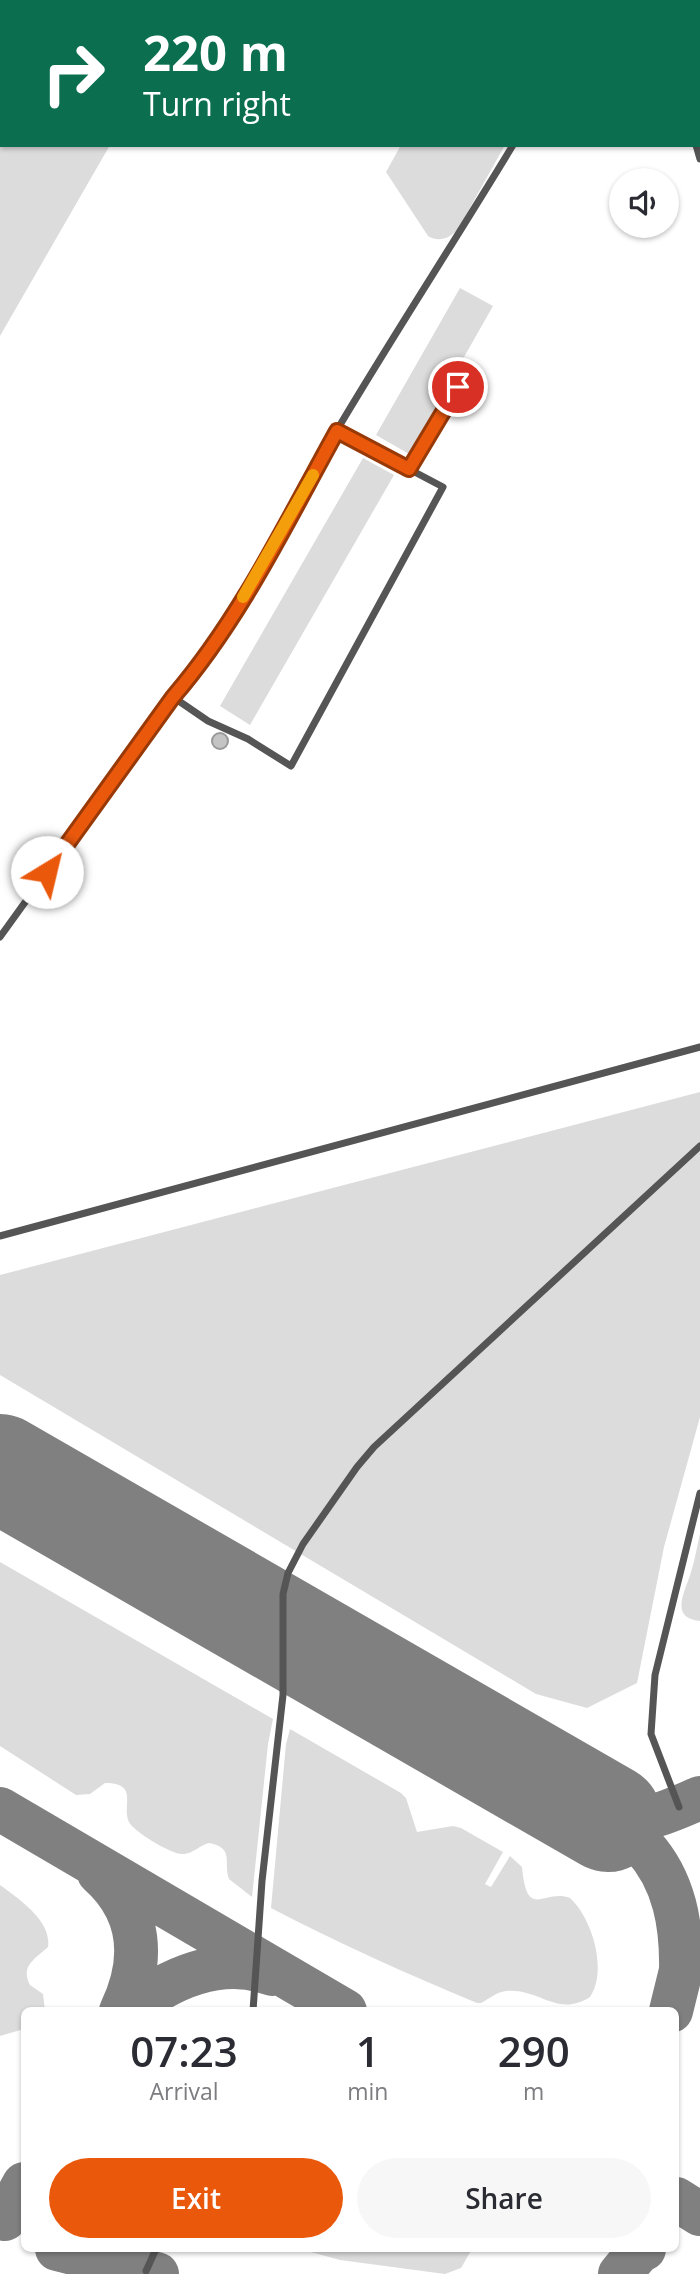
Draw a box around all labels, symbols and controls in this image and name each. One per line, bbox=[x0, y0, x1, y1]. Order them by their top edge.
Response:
text: 220 m bbox=[143, 19, 288, 85]
icon: right bbox=[28, 28, 119, 119]
text: Turn right bbox=[143, 82, 291, 125]
map controls bbox=[609, 168, 679, 238]
button: sound bbox=[609, 168, 679, 238]
pin bbox=[428, 357, 488, 417]
icon: arrive bbox=[439, 368, 477, 406]
position arrow bbox=[10, 835, 84, 909]
text: 07:23 bbox=[130, 2022, 238, 2079]
text: 1 bbox=[356, 2022, 380, 2079]
text: 290 bbox=[498, 2022, 570, 2079]
text: Arrival bbox=[149, 2075, 219, 2107]
text: min bbox=[347, 2075, 388, 2107]
text: m bbox=[523, 2075, 544, 2107]
button: Exit bbox=[49, 2158, 343, 2238]
button: Share bbox=[357, 2158, 651, 2238]

